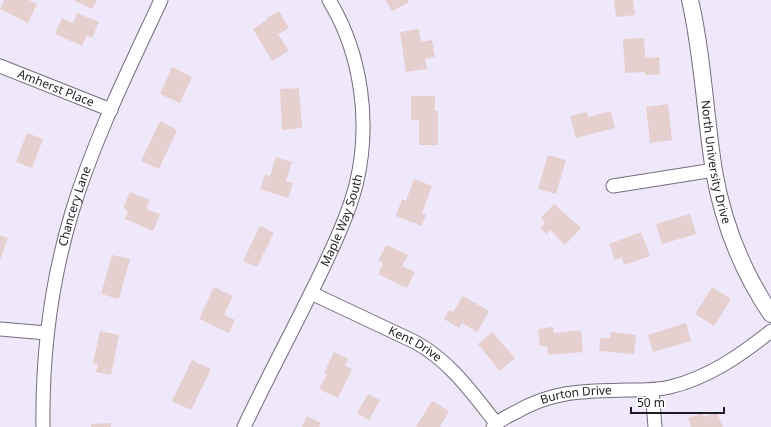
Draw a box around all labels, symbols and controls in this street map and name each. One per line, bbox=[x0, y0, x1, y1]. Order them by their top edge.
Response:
street label: Amherst Place bbox=[15, 65, 97, 111]
street label: North University Drive bbox=[697, 99, 736, 226]
street label: Chancery Lane bbox=[54, 163, 95, 248]
street label: Maple Way South bbox=[316, 172, 366, 269]
street label: Kent Drive bbox=[386, 322, 446, 366]
street label: Burton Drive bbox=[538, 381, 612, 408]
scale bar bbox=[631, 389, 724, 415]
text: 50 m bbox=[637, 394, 665, 411]

